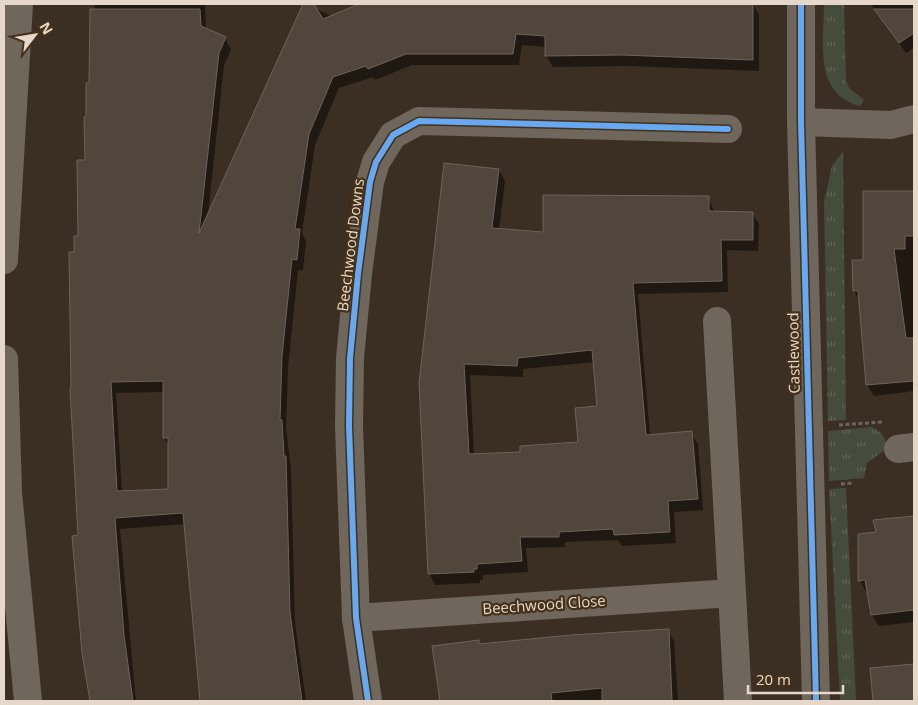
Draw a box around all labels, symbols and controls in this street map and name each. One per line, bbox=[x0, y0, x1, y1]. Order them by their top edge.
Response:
north arrow bbox=[10, 10, 60, 60]
text: N bbox=[35, 18, 58, 38]
street label: Beechwood Downs bbox=[332, 177, 368, 312]
street label: Castlewood bbox=[782, 312, 804, 394]
street label: Beechwood Close bbox=[482, 590, 606, 618]
scale bar bbox=[748, 662, 843, 694]
text: 20 m bbox=[756, 669, 791, 689]

